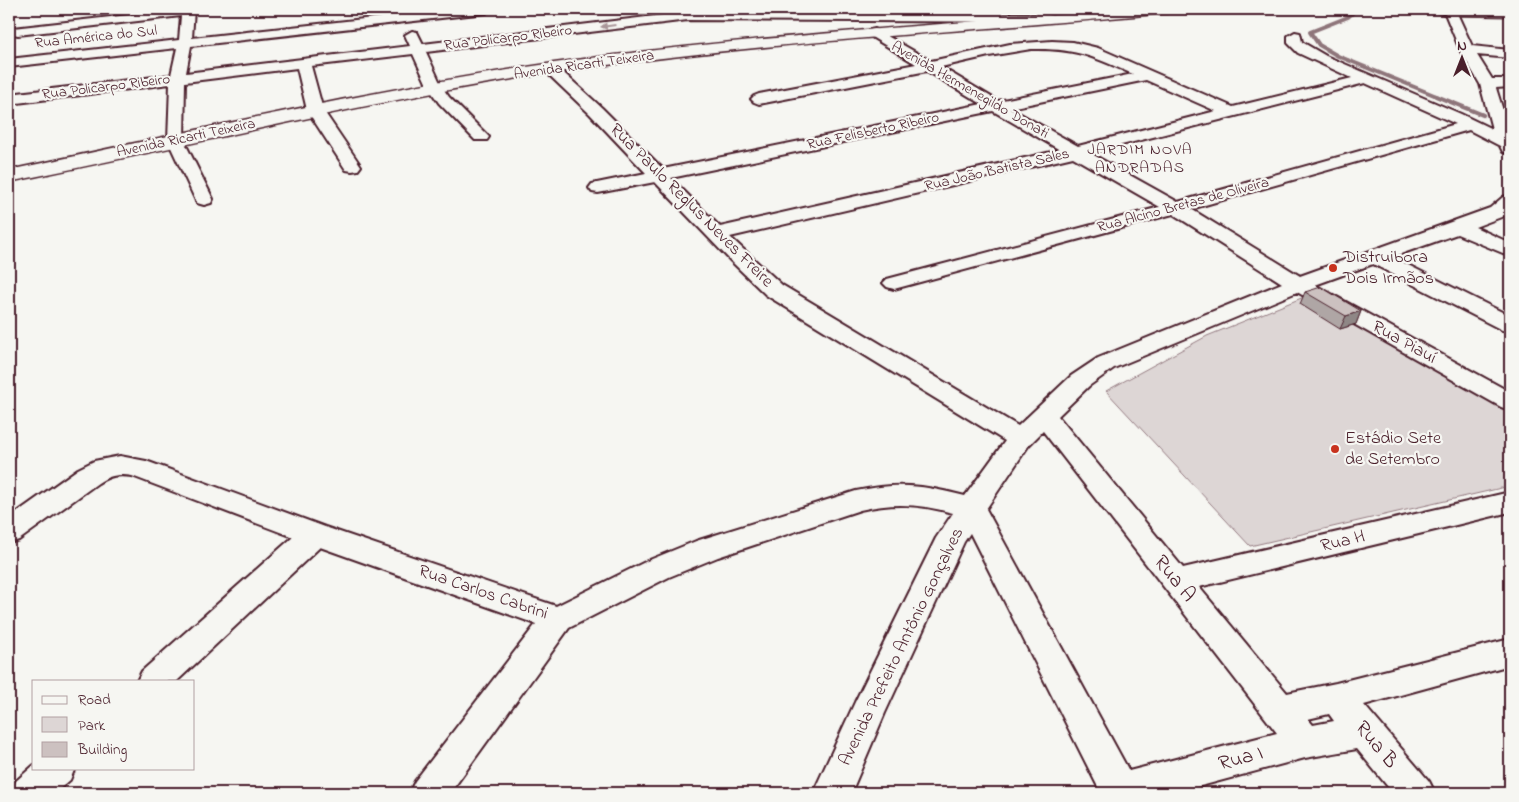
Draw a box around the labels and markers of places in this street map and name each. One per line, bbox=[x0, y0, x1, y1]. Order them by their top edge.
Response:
place label: Distruibora Dois Irmãos bbox=[1342, 245, 1434, 292]
marker: Distruibora Dois Irmãos bbox=[1327, 262, 1339, 274]
place label: Estádio Sete de Setembro bbox=[1345, 426, 1442, 473]
marker: Estádio Sete de Setembro bbox=[1329, 443, 1341, 455]

